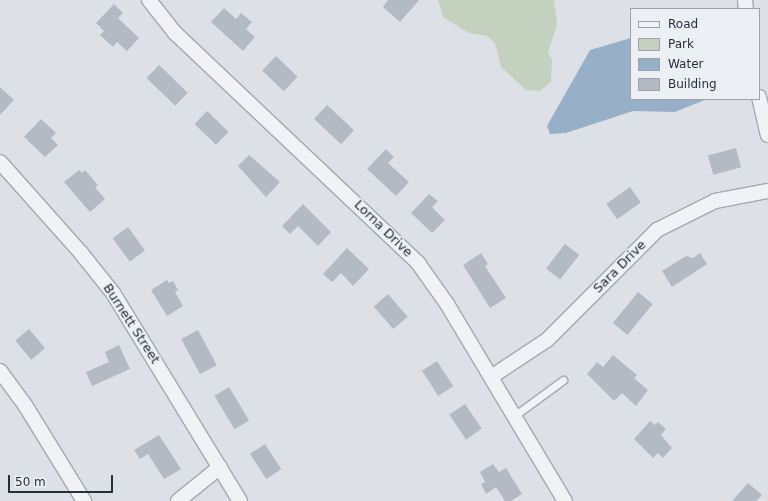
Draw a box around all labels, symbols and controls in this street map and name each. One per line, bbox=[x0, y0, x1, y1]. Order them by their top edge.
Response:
legend bbox=[630, 8, 760, 100]
text: Road bbox=[668, 17, 698, 31]
text: Park bbox=[668, 37, 694, 51]
text: Water bbox=[668, 57, 703, 71]
text: Building bbox=[668, 77, 717, 91]
street label: Lorna Drive bbox=[351, 197, 415, 261]
street label: Sara Drive bbox=[590, 237, 650, 297]
street label: Burnett Street bbox=[99, 281, 163, 367]
scale bar bbox=[10, 467, 115, 493]
text: 50 m bbox=[15, 475, 46, 489]

